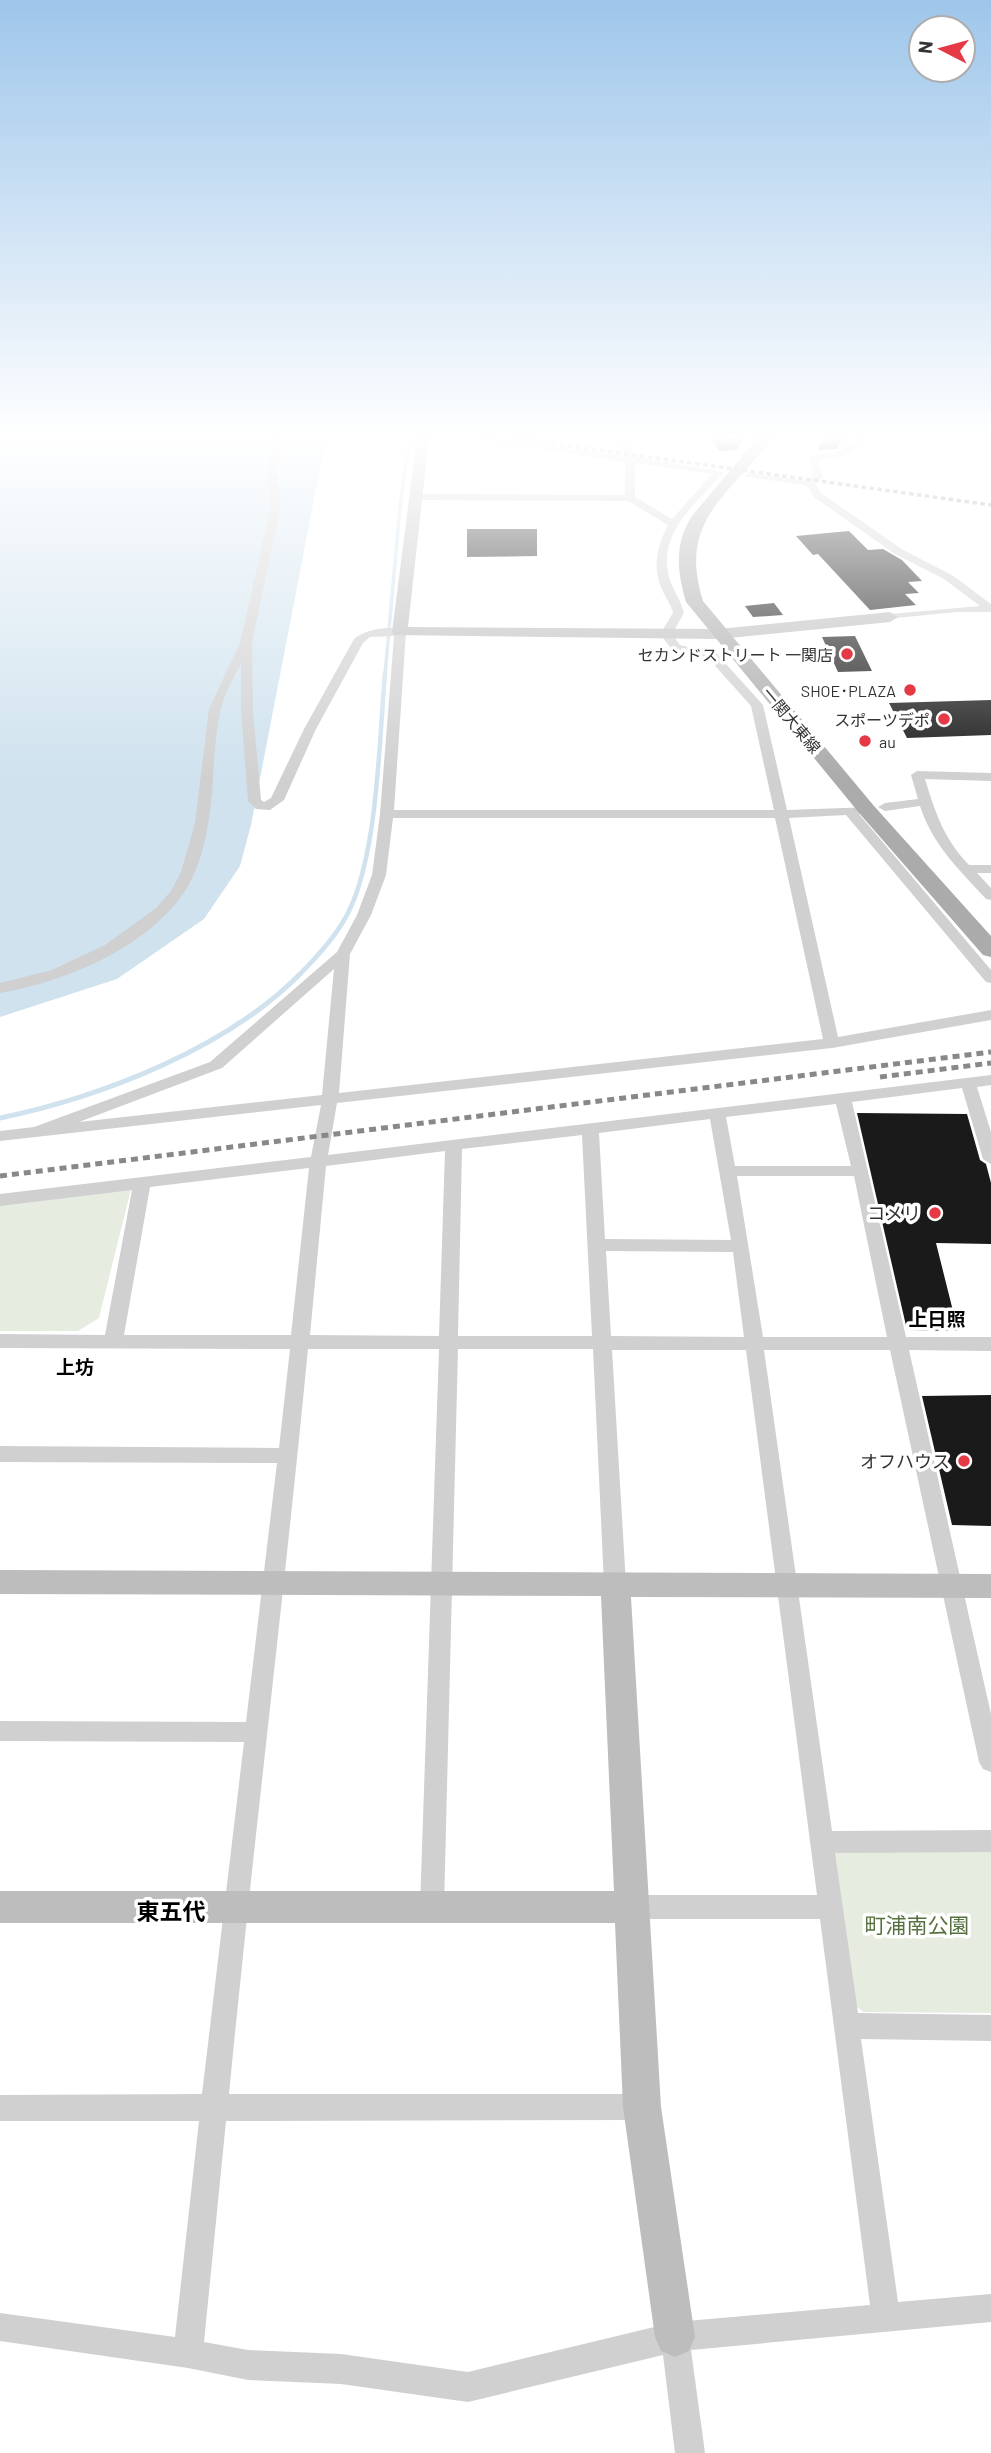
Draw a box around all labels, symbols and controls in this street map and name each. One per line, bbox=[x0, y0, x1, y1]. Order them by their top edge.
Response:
north arrow bbox=[907, 14, 977, 84]
text: N bbox=[912, 40, 937, 55]
place label: セカンドストリート 一関店 bbox=[638, 645, 833, 664]
marker: セカンドストリート 一関店 bbox=[839, 646, 855, 662]
place label: SHOE･PLAZA bbox=[801, 681, 896, 700]
marker: SHOE･PLAZA bbox=[902, 682, 918, 698]
street label: 一関大東線 bbox=[759, 683, 825, 757]
place label: スポーツデポ bbox=[834, 710, 930, 729]
marker: スポーツデポ bbox=[936, 711, 952, 727]
place label: au bbox=[879, 732, 896, 751]
marker: au bbox=[857, 733, 873, 749]
place label: コメリ bbox=[867, 1202, 921, 1224]
marker: コメリ bbox=[927, 1205, 943, 1221]
district label: 上日照 bbox=[908, 1307, 966, 1330]
district label: 上坊 bbox=[56, 1355, 94, 1378]
place label: オフハウス bbox=[860, 1450, 950, 1472]
marker: オフハウス bbox=[956, 1453, 972, 1469]
district label: 東五代 bbox=[137, 1897, 206, 1925]
park label: 町浦南公園 bbox=[865, 1912, 970, 1937]

